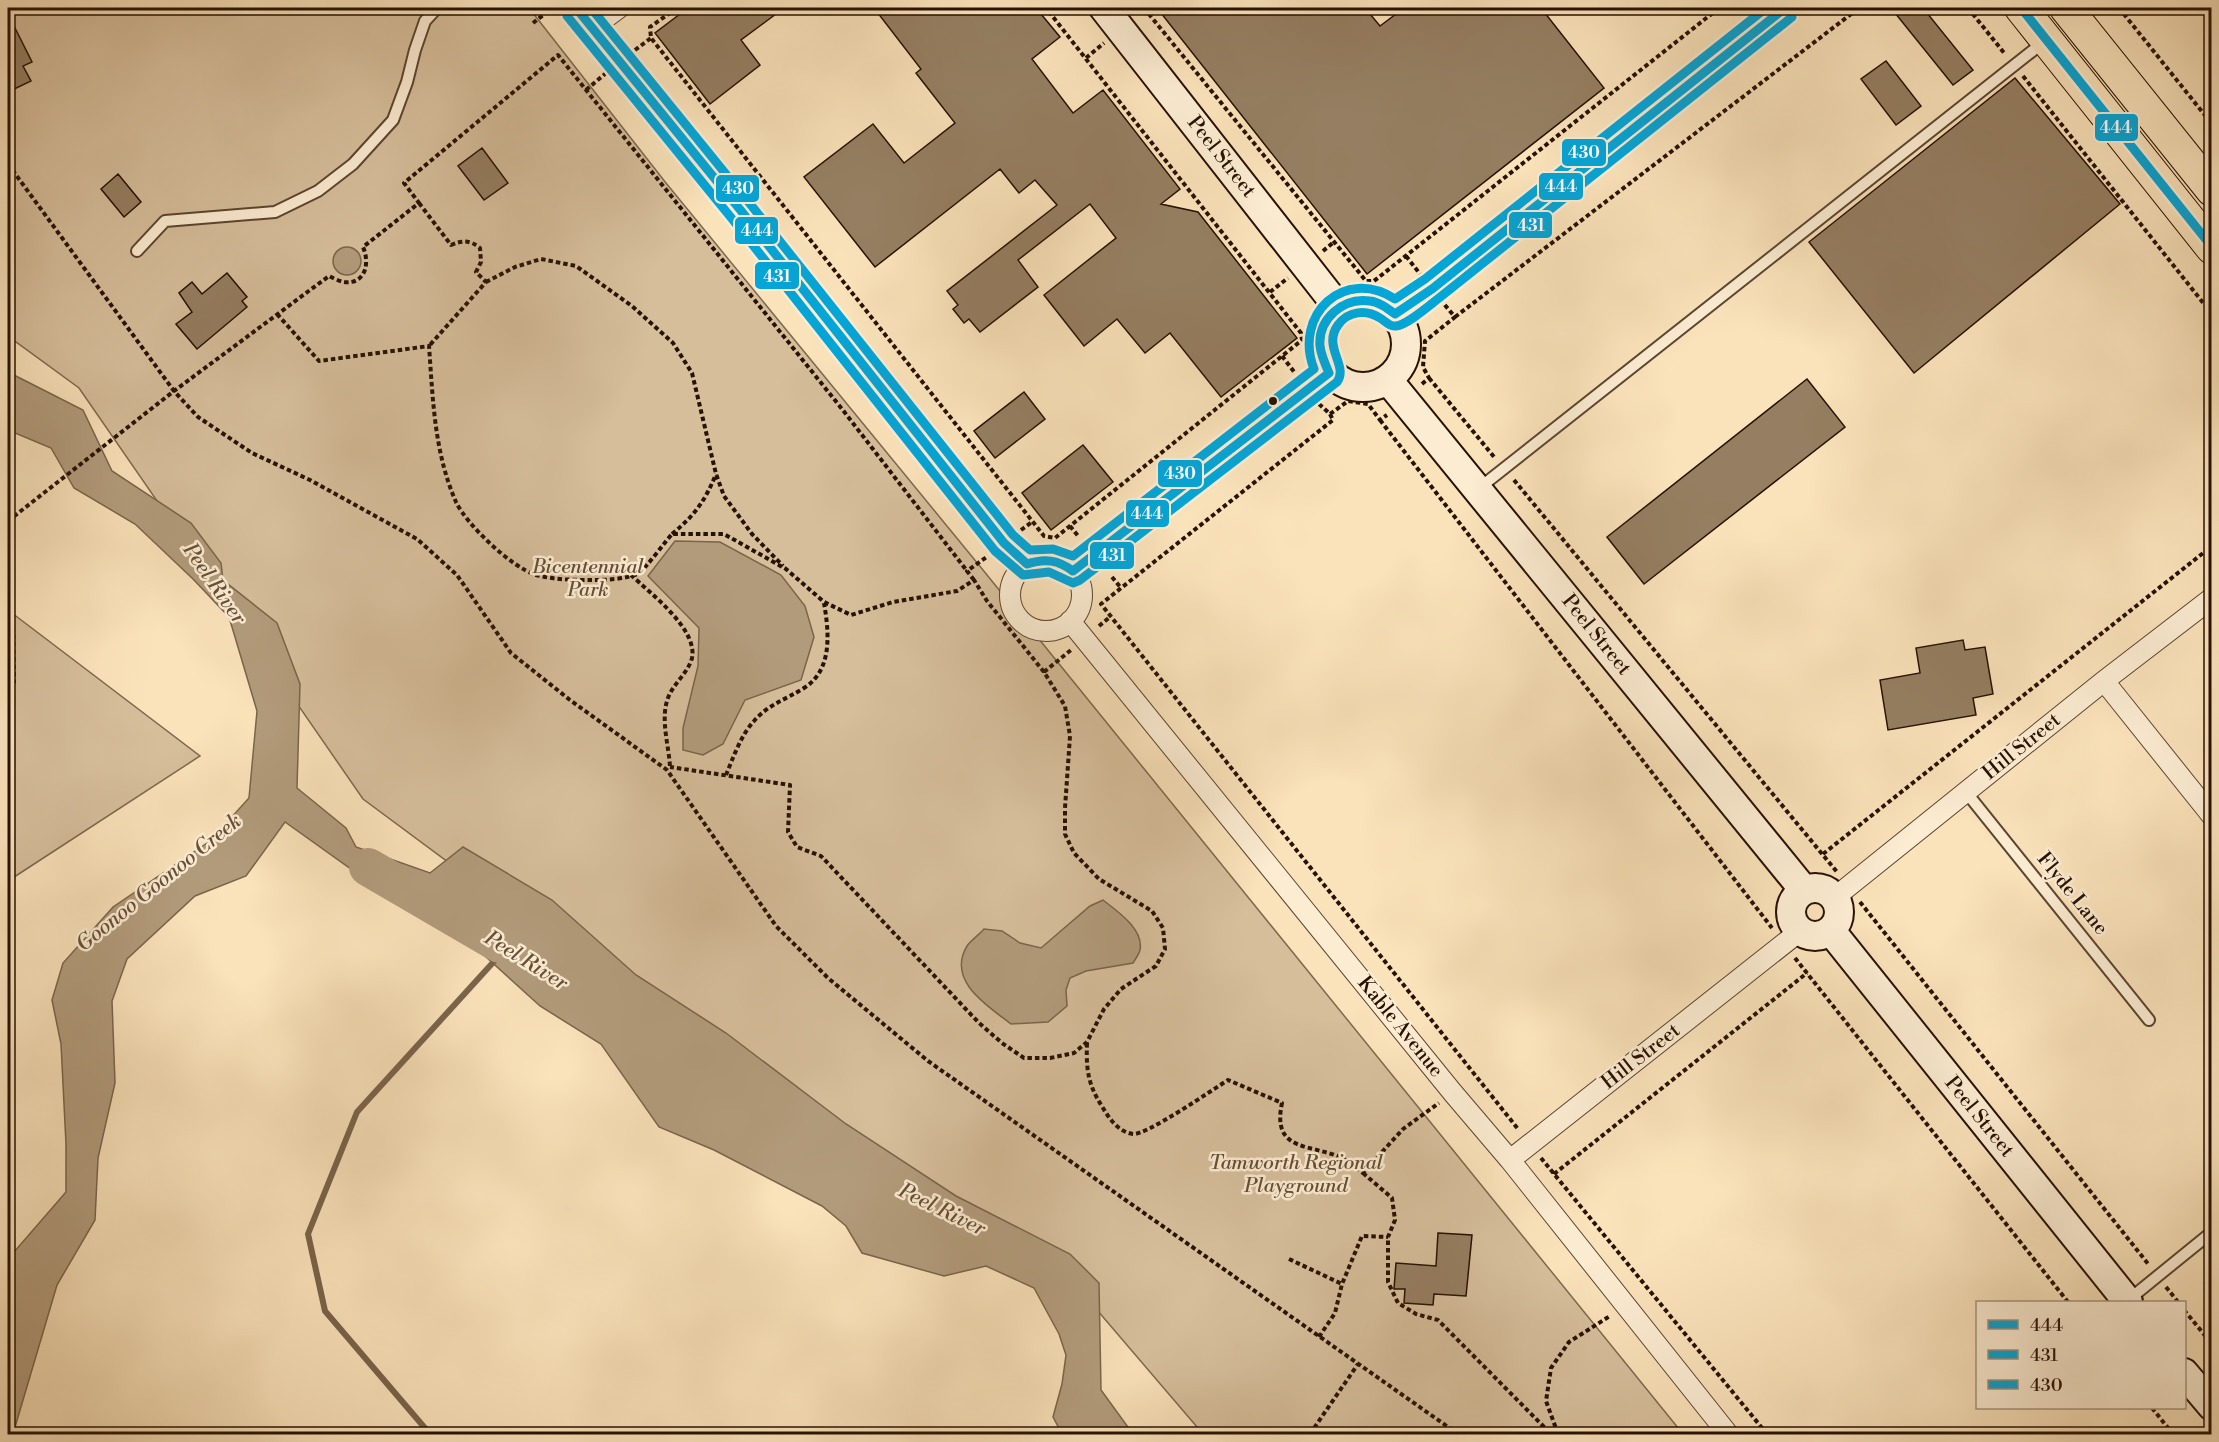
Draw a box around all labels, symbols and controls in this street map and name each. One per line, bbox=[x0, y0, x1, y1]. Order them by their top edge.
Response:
street label: Peel Street bbox=[1181, 111, 1261, 203]
line badge: 444 bbox=[2094, 113, 2139, 142]
text: 444 bbox=[2100, 118, 2133, 138]
line badge: 430 bbox=[1561, 138, 1607, 167]
text: 430 bbox=[1568, 143, 1600, 163]
line badge: 444 bbox=[1538, 172, 1584, 201]
line badge: 430 bbox=[715, 174, 760, 203]
text: 444 bbox=[1545, 177, 1578, 197]
text: 430 bbox=[722, 179, 754, 199]
line badge: 431 bbox=[1508, 211, 1553, 239]
line badge: 444 bbox=[734, 216, 779, 245]
text: 431 bbox=[1517, 216, 1545, 236]
text: 444 bbox=[741, 221, 774, 241]
line badge: 431 bbox=[754, 261, 800, 290]
text: 431 bbox=[763, 267, 791, 287]
unlabelled marker bbox=[1267, 395, 1279, 407]
line badge: 430 bbox=[1157, 459, 1203, 488]
text: 430 bbox=[1164, 464, 1196, 484]
line badge: 444 bbox=[1125, 499, 1170, 528]
text: 444 bbox=[1131, 504, 1164, 524]
water label: Peel River bbox=[176, 538, 252, 630]
line badge: 431 bbox=[1089, 541, 1135, 570]
text: 431 bbox=[1098, 546, 1126, 566]
park label: Bicentennial Park bbox=[531, 555, 644, 603]
street label: Peel Street bbox=[1556, 589, 1636, 681]
street label: Hill Street bbox=[1978, 708, 2066, 786]
water label: Goonoo Goonoo Creek bbox=[71, 808, 247, 958]
street label: Flyde Lane bbox=[2031, 847, 2113, 941]
water label: Peel River bbox=[479, 925, 573, 997]
street label: Kable Avenue bbox=[1352, 971, 1448, 1083]
street label: Hill Street bbox=[1597, 1019, 1685, 1095]
street label: Peel Street bbox=[1939, 1071, 2019, 1163]
park label: Tamworth Regional Playground bbox=[1209, 1151, 1384, 1199]
water label: Peel River bbox=[894, 1177, 991, 1243]
legend bbox=[1976, 1301, 2186, 1409]
text: 444 bbox=[2030, 1314, 2063, 1337]
text: 431 bbox=[2030, 1344, 2058, 1367]
text: 430 bbox=[2030, 1374, 2063, 1397]

